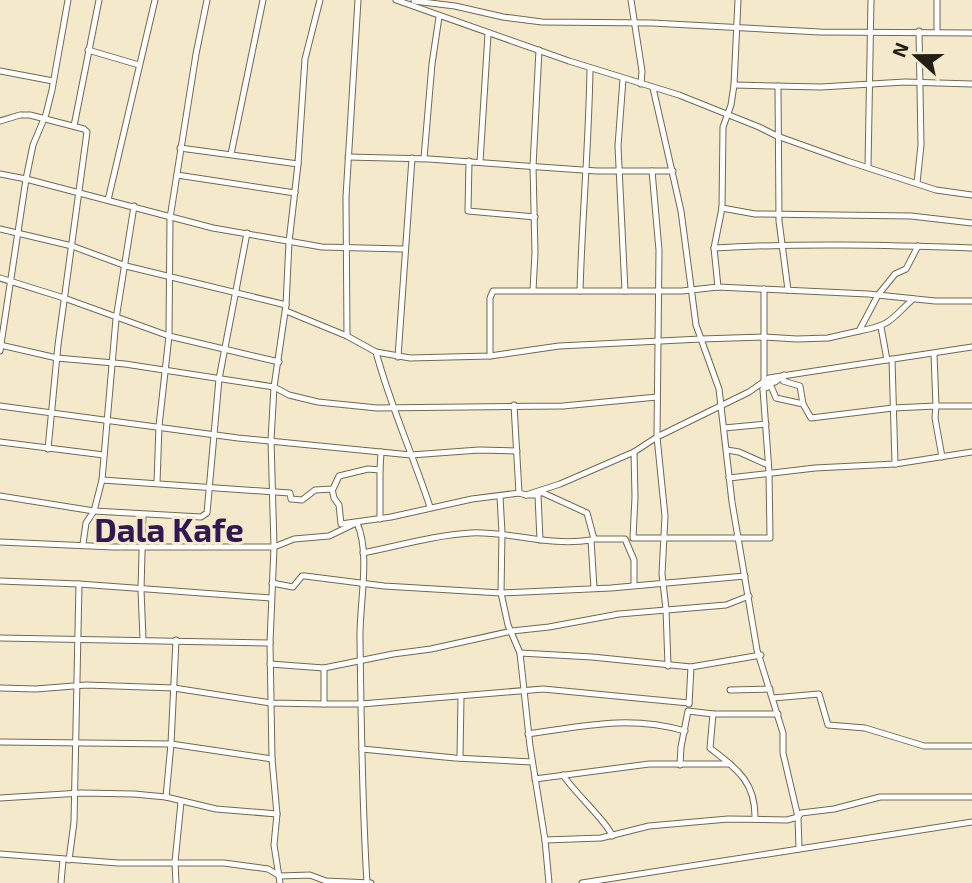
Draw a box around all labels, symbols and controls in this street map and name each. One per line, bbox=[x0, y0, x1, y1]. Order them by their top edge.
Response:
north arrow bbox=[881, 21, 951, 91]
text: N bbox=[886, 39, 913, 60]
district label: Dala Kafe bbox=[94, 509, 244, 549]

